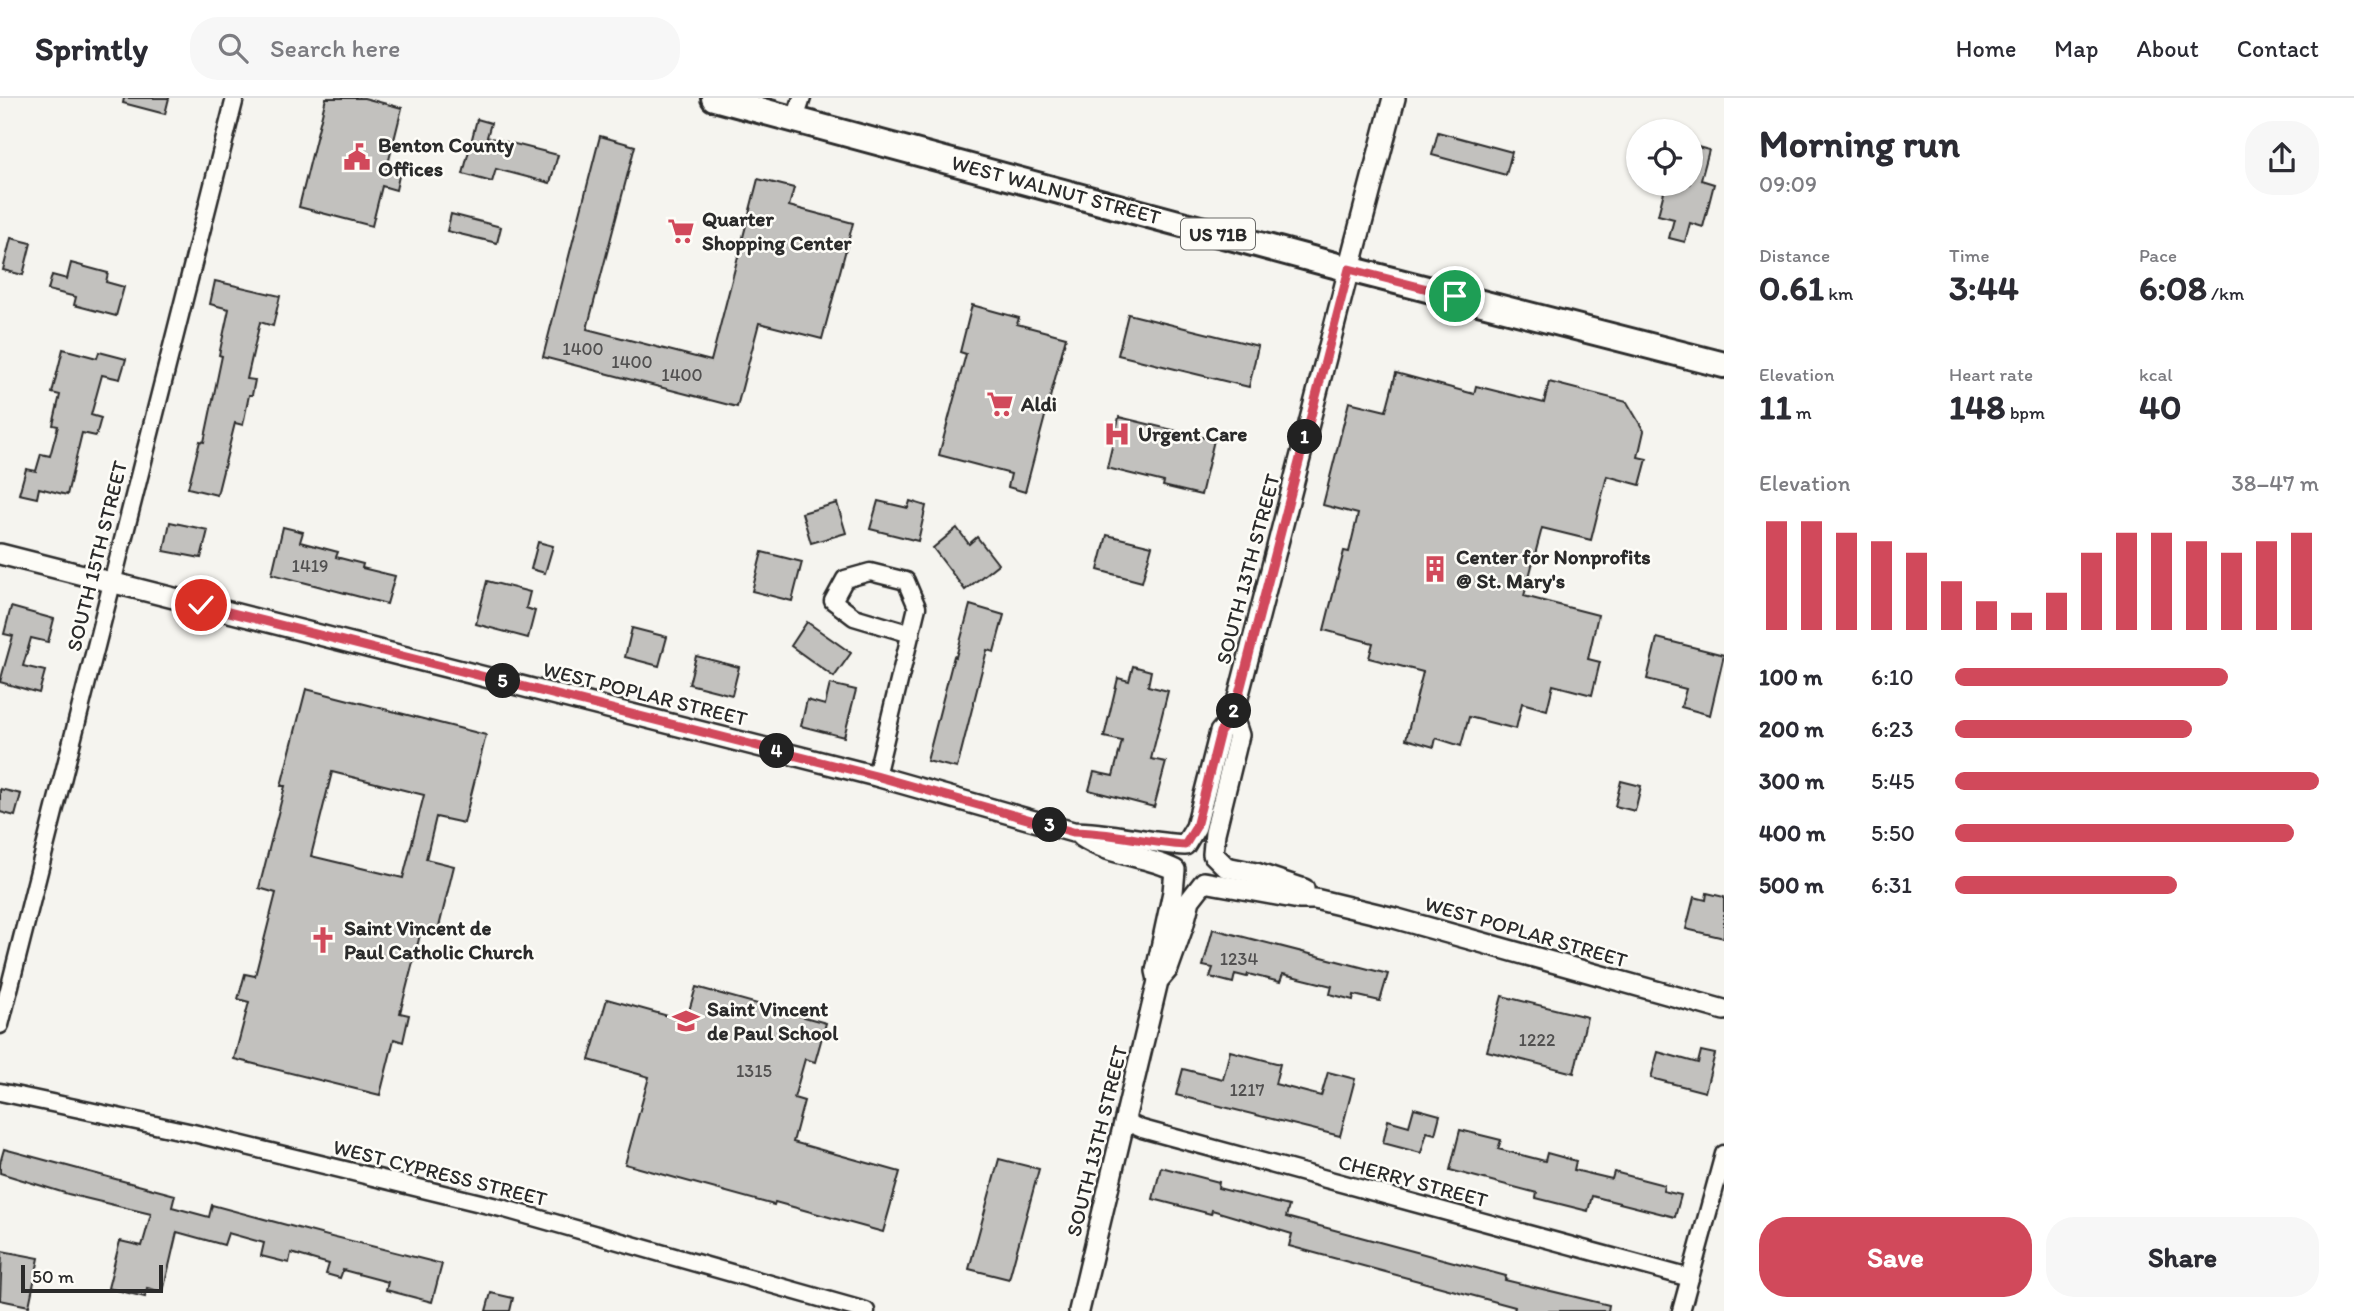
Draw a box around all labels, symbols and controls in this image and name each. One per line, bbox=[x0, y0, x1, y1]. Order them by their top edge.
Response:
search box bbox=[190, 17, 680, 80]
text: Sprintly bbox=[35, 29, 148, 68]
icon: search bbox=[214, 29, 252, 67]
text: Search here bbox=[270, 32, 400, 64]
text: Home bbox=[1956, 34, 2016, 63]
text: Map bbox=[2054, 34, 2098, 63]
text: About bbox=[2136, 34, 2199, 63]
text: Contact bbox=[2237, 34, 2319, 63]
map controls bbox=[1626, 119, 1703, 196]
button: locate bbox=[1626, 119, 1703, 196]
text: Morning run bbox=[1759, 121, 1960, 167]
button: share bbox=[2245, 121, 2319, 195]
place label: Benton County Offices bbox=[378, 132, 515, 181]
public building icon: Benton County Offices bbox=[342, 142, 372, 172]
street label: WEST WALNUT STREET bbox=[949, 150, 1164, 230]
text: 09:09 bbox=[1759, 170, 1817, 198]
place label: Quarter Shopping Center bbox=[702, 206, 852, 256]
supermarket icon: Quarter Shopping Center bbox=[666, 216, 696, 246]
road number: US 71B bbox=[1181, 218, 1255, 250]
text: Distance bbox=[1759, 244, 1830, 267]
text: Time bbox=[1949, 244, 1990, 267]
text: Pace bbox=[2139, 244, 2177, 267]
pin bbox=[1425, 266, 1485, 326]
text: 0.61 bbox=[1759, 267, 1824, 309]
text: 3:44 bbox=[1949, 267, 2019, 309]
text: 6:08 bbox=[2139, 267, 2207, 309]
icon: arrive bbox=[1436, 277, 1474, 315]
text: km bbox=[1824, 282, 1853, 305]
text: /km bbox=[2207, 282, 2244, 305]
house number: 1400 bbox=[562, 338, 604, 360]
house number: 1400 bbox=[611, 351, 653, 373]
text: Elevation bbox=[1759, 363, 1835, 386]
text: Heart rate bbox=[1949, 363, 2033, 386]
text: kcal bbox=[2139, 363, 2173, 386]
house number: 1400 bbox=[661, 364, 703, 386]
text: 11 bbox=[1759, 386, 1791, 428]
text: 148 bbox=[1949, 386, 2005, 428]
text: 40 bbox=[2139, 386, 2182, 428]
supermarket icon: Aldi bbox=[985, 389, 1015, 419]
place label: Aldi bbox=[1020, 391, 1057, 416]
text: m bbox=[1791, 401, 1812, 424]
text: bpm bbox=[2005, 401, 2045, 424]
hospital icon: Urgent Care bbox=[1102, 419, 1132, 449]
pin: 1 bbox=[1288, 420, 1322, 454]
place label: Urgent Care bbox=[1138, 421, 1247, 447]
text: 1 bbox=[1300, 425, 1309, 448]
street label: SOUTH 15TH STREET bbox=[61, 458, 132, 654]
text: Elevation bbox=[1759, 469, 1850, 497]
text: 38–47 m bbox=[2231, 469, 2319, 497]
street label: SOUTH 13TH STREET bbox=[1210, 471, 1285, 667]
place label: Center for Nonprofits @ St. Mary's bbox=[1456, 544, 1651, 594]
building icon: Center for Nonprofits @ St. Mary's bbox=[1420, 554, 1450, 584]
house number: 1419 bbox=[292, 555, 328, 577]
pin bbox=[171, 575, 231, 635]
icon: check bbox=[182, 586, 220, 624]
street label: WEST POPLAR STREET bbox=[540, 656, 750, 731]
text: 100 m bbox=[1759, 663, 1823, 691]
text: 6:10 bbox=[1871, 663, 1914, 691]
pin: 5 bbox=[486, 664, 520, 698]
text: 5 bbox=[498, 669, 507, 692]
pin: 2 bbox=[1216, 694, 1252, 728]
text: 2 bbox=[1229, 699, 1239, 722]
text: 200 m bbox=[1759, 715, 1824, 743]
text: 6:23 bbox=[1871, 715, 1913, 743]
pin: 4 bbox=[760, 734, 794, 768]
text: 4 bbox=[771, 739, 782, 762]
text: 300 m bbox=[1759, 767, 1824, 795]
text: 5:45 bbox=[1871, 767, 1915, 795]
pin: 3 bbox=[1032, 808, 1068, 842]
text: 3 bbox=[1044, 813, 1055, 836]
text: 400 m bbox=[1759, 819, 1826, 847]
text: 5:50 bbox=[1871, 819, 1915, 847]
text: 500 m bbox=[1759, 871, 1824, 899]
text: 6:31 bbox=[1871, 871, 1912, 899]
street label: WEST POPLAR STREET bbox=[1422, 891, 1631, 973]
place label: Saint Vincent de Paul Catholic Church bbox=[344, 915, 534, 964]
church icon: Saint Vincent de Paul Catholic Church bbox=[308, 925, 338, 955]
house number: 1234 bbox=[1220, 948, 1258, 970]
place label: Saint Vincent de Paul School bbox=[707, 996, 839, 1045]
school or university icon: Saint Vincent de Paul School bbox=[671, 1006, 701, 1036]
house number: 1222 bbox=[1519, 1029, 1556, 1051]
street label: SOUTH 13TH STREET bbox=[1061, 1043, 1132, 1239]
house number: 1315 bbox=[736, 1060, 772, 1082]
house number: 1217 bbox=[1229, 1079, 1265, 1101]
street label: WEST CYPRESS STREET bbox=[330, 1134, 550, 1211]
street label: CHERRY STREET bbox=[1336, 1149, 1491, 1213]
button: Save bbox=[1759, 1217, 2032, 1297]
button: Share bbox=[2046, 1217, 2319, 1297]
scale bar bbox=[21, 1262, 163, 1294]
text: 50 m bbox=[32, 1265, 74, 1288]

